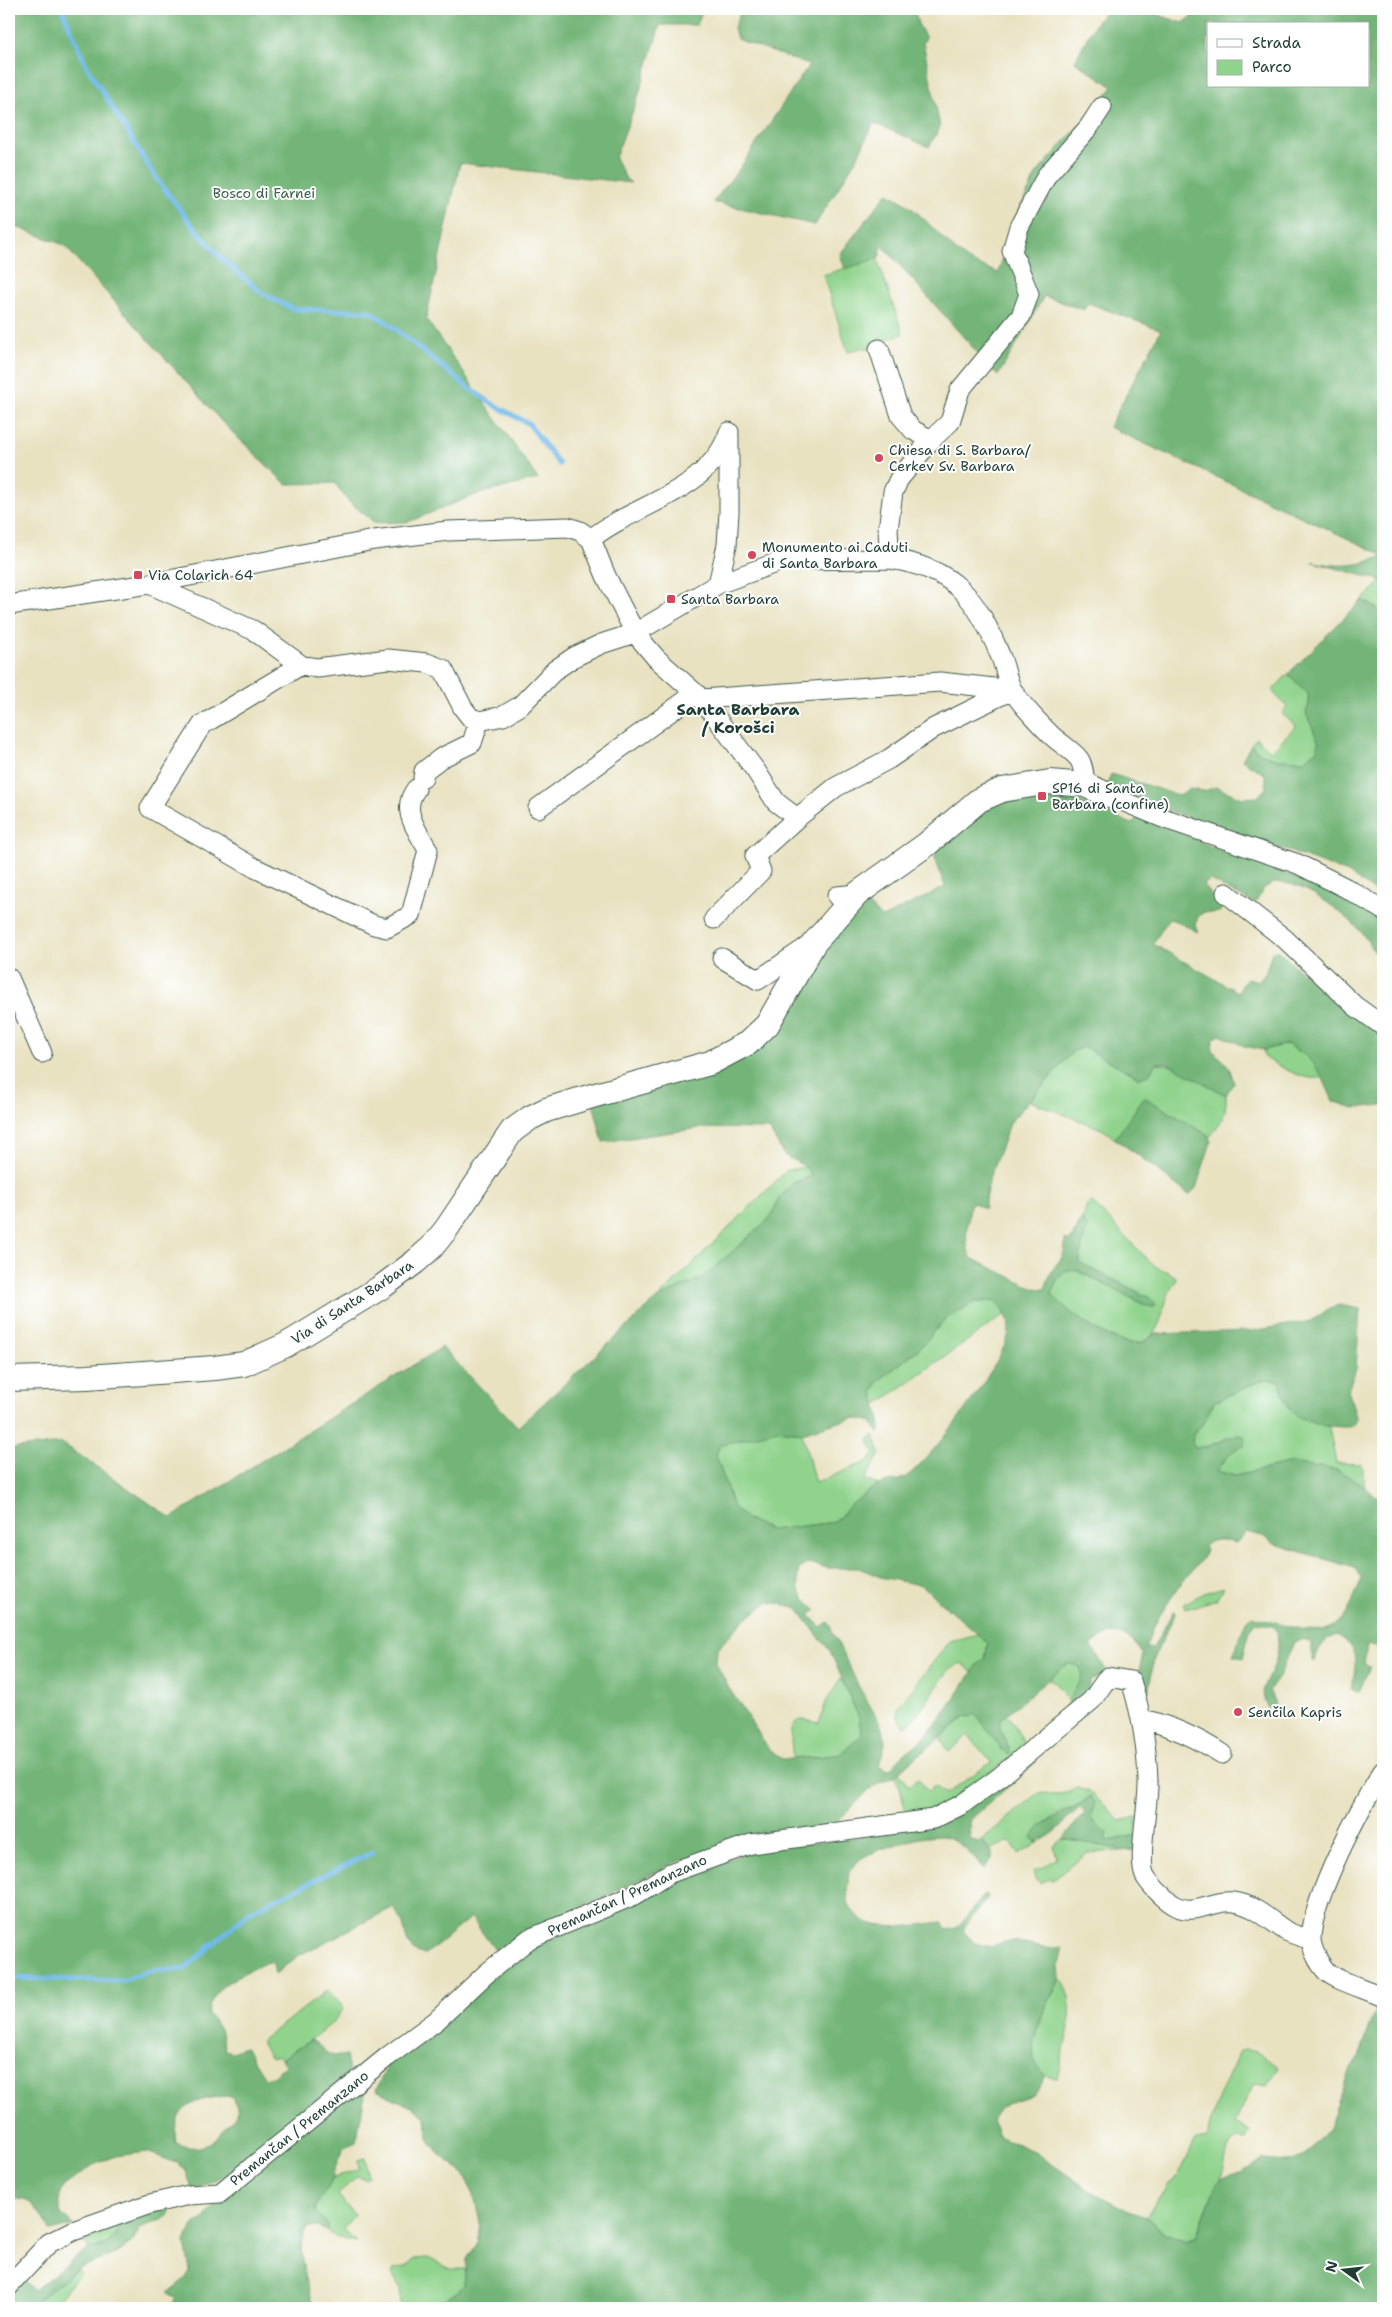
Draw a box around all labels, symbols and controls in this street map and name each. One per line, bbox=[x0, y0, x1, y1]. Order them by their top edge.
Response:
legend bbox=[1207, 22, 1370, 88]
text: Strada bbox=[1252, 33, 1301, 53]
text: Parco bbox=[1252, 57, 1292, 77]
park label: Bosco di Farnei bbox=[213, 184, 315, 202]
place label: Chiesa di S. Barbara/ Cerkev Sv. Barbara bbox=[889, 441, 1031, 475]
marker: Chiesa di S. Barbara/ Cerkev Sv. Barbara bbox=[873, 452, 885, 464]
place label: Monumento ai Caduti di Santa Barbara bbox=[762, 538, 908, 572]
marker: Monumento ai Caduti di Santa Barbara bbox=[746, 549, 758, 561]
place label: Via Colarich 64 bbox=[148, 566, 254, 584]
marker: Via Colarich 64 bbox=[132, 569, 144, 581]
place label: Santa Barbara bbox=[681, 590, 779, 608]
marker: Santa Barbara bbox=[665, 593, 677, 605]
district label: Santa Barbara / Korošci bbox=[677, 699, 800, 738]
place label: SP16 di Santa Barbara (confine) bbox=[1052, 779, 1169, 813]
marker: SP16 di Santa Barbara (confine) bbox=[1036, 790, 1048, 802]
street label: Via di Santa Barbara bbox=[288, 1256, 417, 1348]
place label: Senčila Kapris bbox=[1248, 1703, 1342, 1721]
marker: Senčila Kapris bbox=[1232, 1706, 1244, 1718]
street label: Premančan / Premanzano bbox=[544, 1850, 710, 1940]
street label: Premančan / Premanzano bbox=[226, 2066, 372, 2190]
north arrow bbox=[1320, 2244, 1370, 2294]
text: N bbox=[1321, 2259, 1342, 2274]

